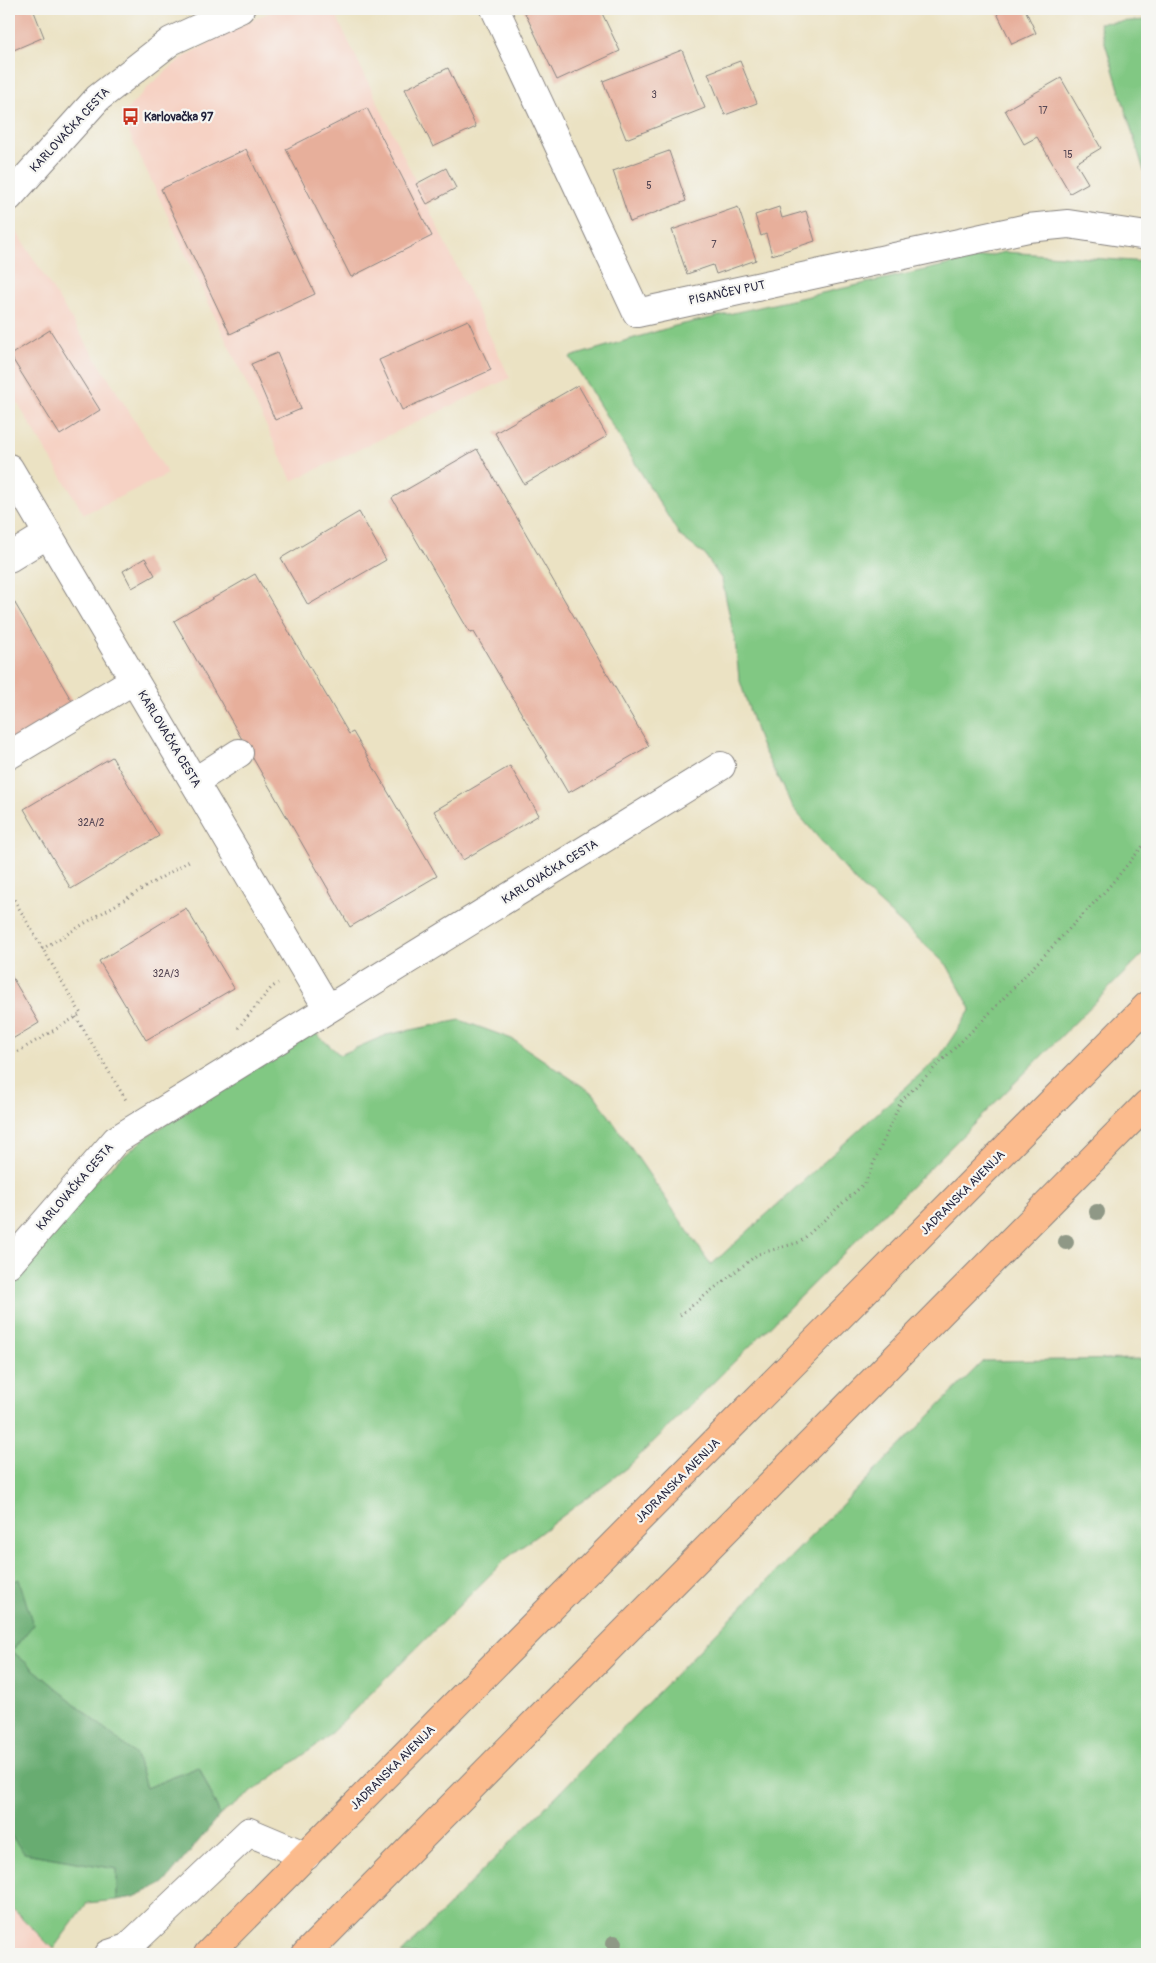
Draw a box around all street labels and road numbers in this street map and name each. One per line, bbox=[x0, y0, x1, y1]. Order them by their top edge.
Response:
street label: KARLOVAČKA CESTA bbox=[26, 84, 113, 175]
street label: PISANČEV PUT bbox=[687, 277, 767, 308]
street label: KARLOVAČKA CESTA bbox=[134, 687, 205, 790]
street label: KARLOVAČKA CESTA bbox=[499, 835, 601, 908]
street label: KARLOVAČKA CESTA bbox=[32, 1140, 117, 1234]
street label: JADRANSKA AVENIJA bbox=[918, 1147, 1009, 1238]
street label: JADRANSKA AVENIJA bbox=[633, 1435, 724, 1526]
street label: JADRANSKA AVENIJA bbox=[348, 1722, 439, 1813]

